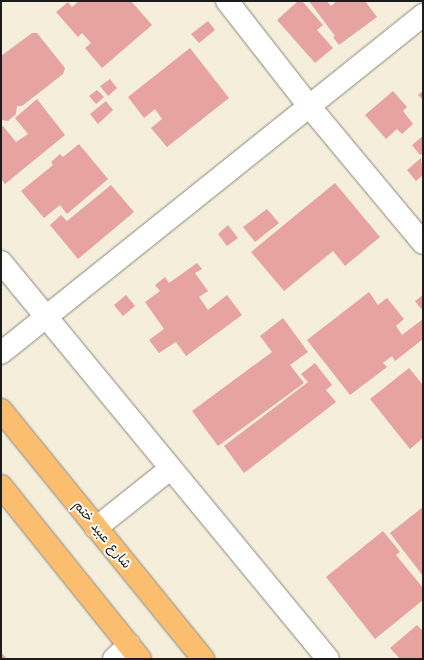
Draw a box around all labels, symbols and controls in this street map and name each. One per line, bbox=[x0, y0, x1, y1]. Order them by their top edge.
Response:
street label: شارع عبيد ختم bbox=[70, 498, 134, 572]

